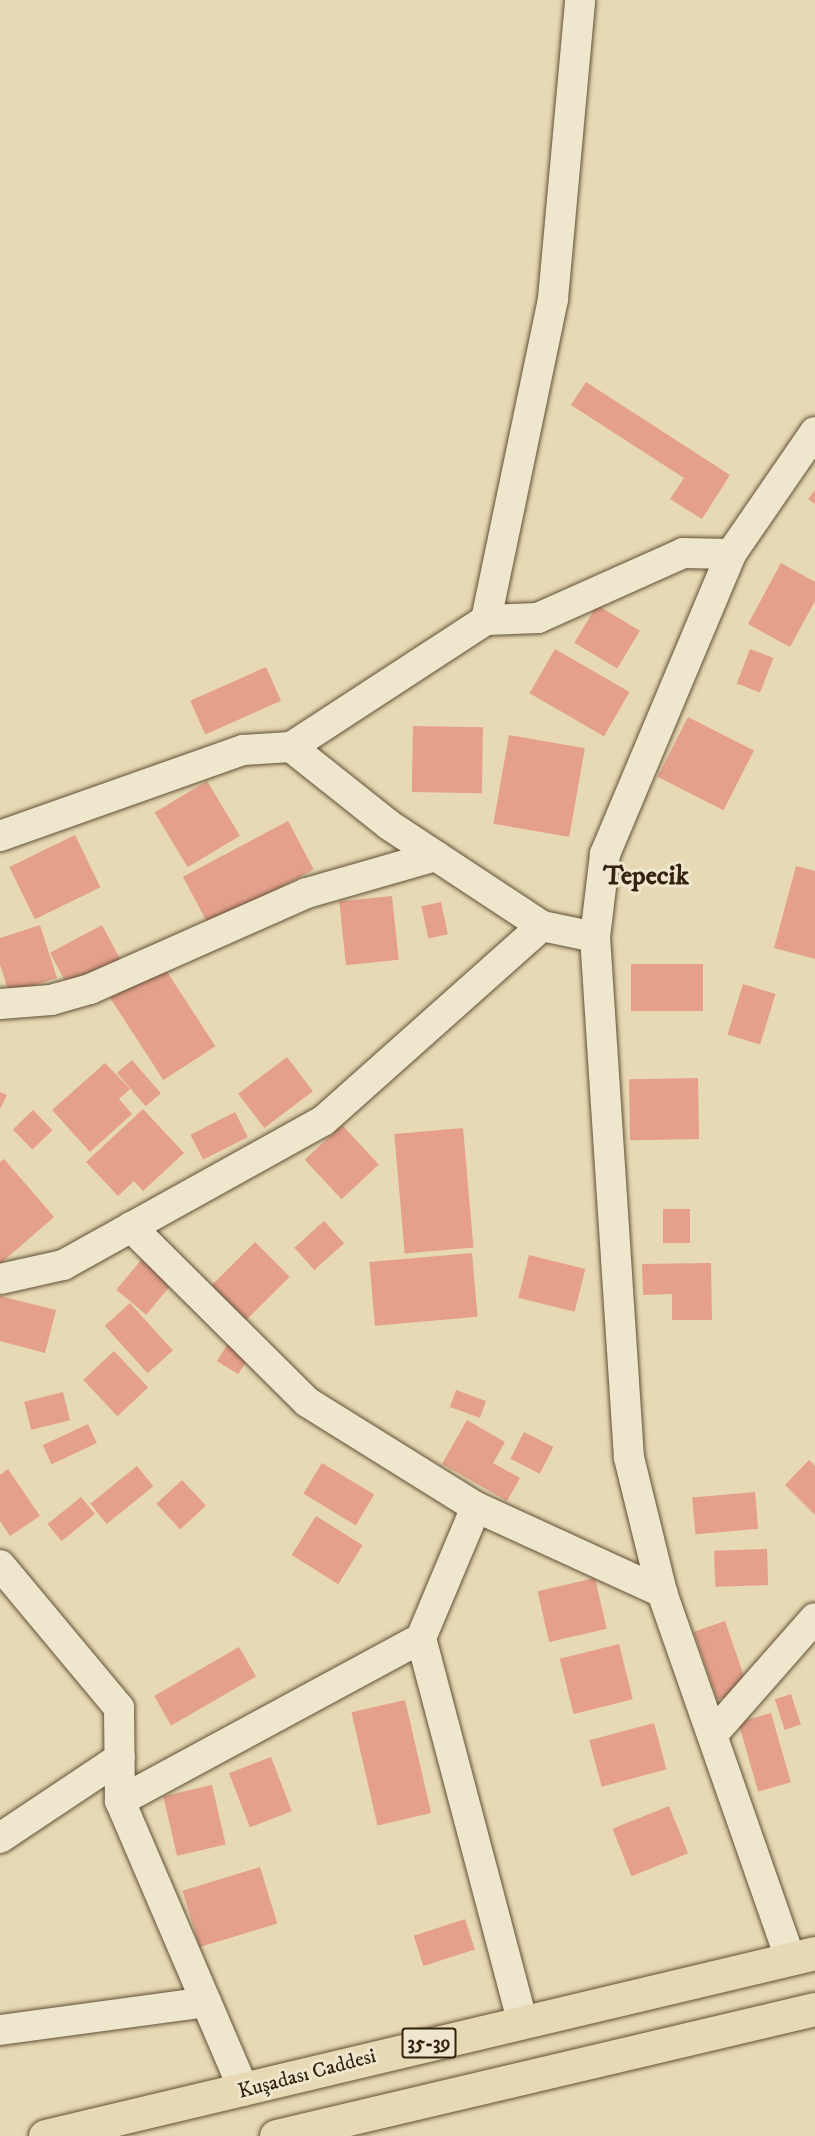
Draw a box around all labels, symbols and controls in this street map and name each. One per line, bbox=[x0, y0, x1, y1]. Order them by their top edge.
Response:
district label: Tepecik bbox=[603, 861, 689, 893]
road number: 35-39 bbox=[400, 2026, 458, 2060]
street label: Kuşadası Caddesi bbox=[235, 2043, 379, 2105]

